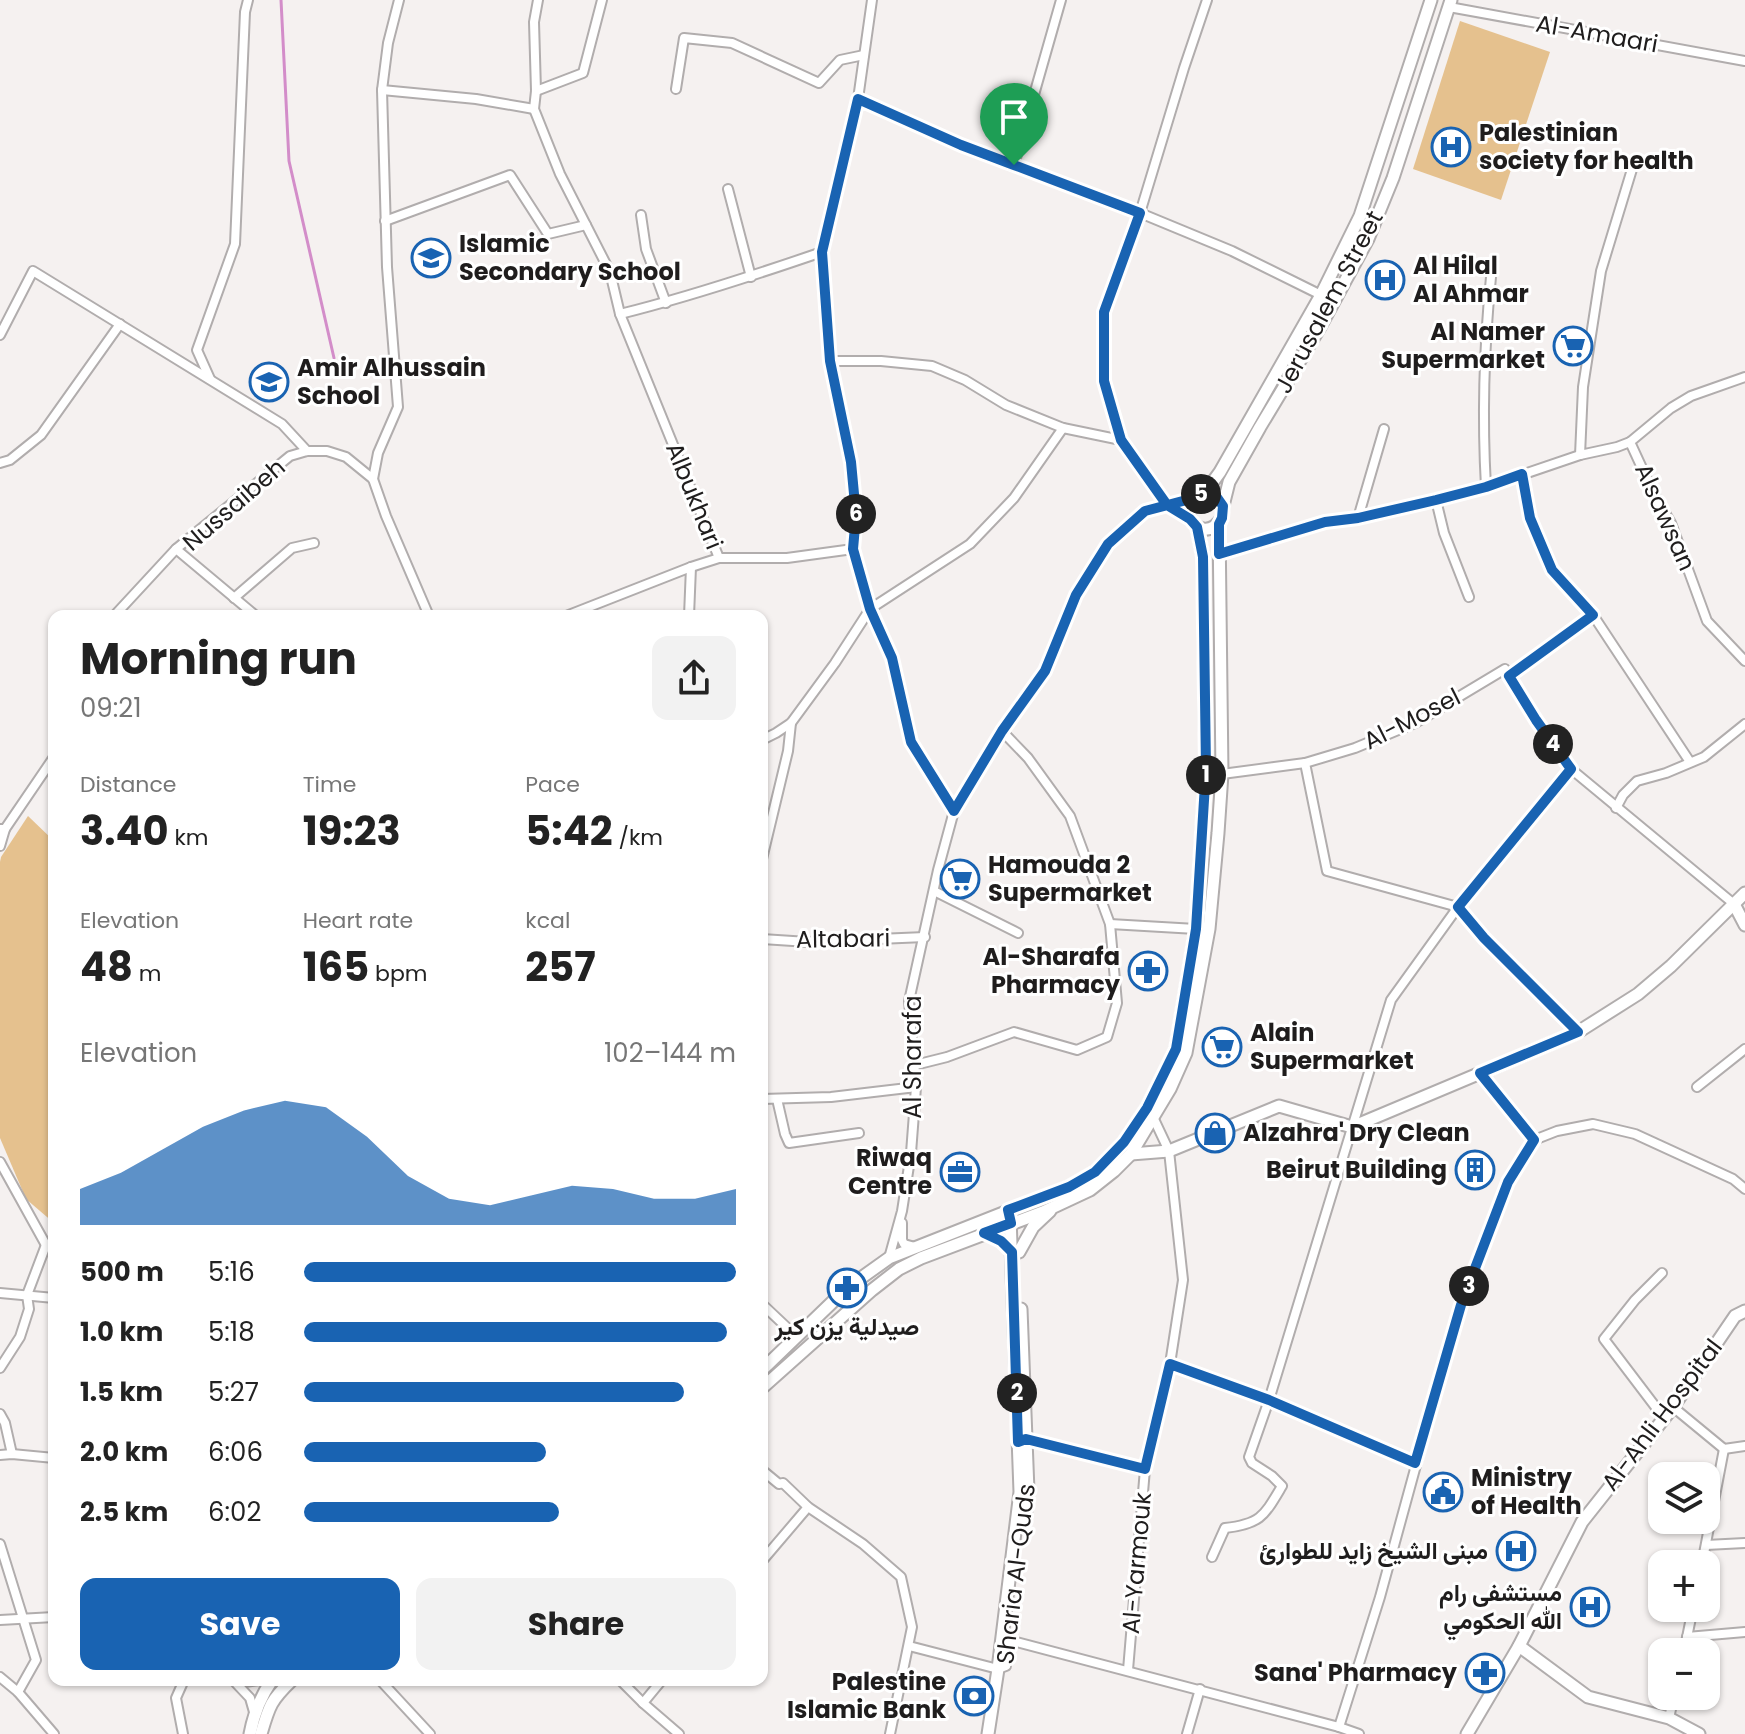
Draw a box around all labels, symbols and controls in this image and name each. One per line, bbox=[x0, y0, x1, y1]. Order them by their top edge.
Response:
street label: Al-Amaari bbox=[1533, 7, 1661, 60]
pin bbox=[980, 83, 1048, 165]
icon: arrive bbox=[992, 95, 1036, 139]
place label: Palestinian society for health bbox=[1479, 116, 1694, 177]
hospital icon: Palestinian society for health bbox=[1430, 126, 1472, 168]
street label: Jerusalem Street bbox=[1266, 204, 1391, 399]
place label: Islamic Secondary School bbox=[459, 227, 681, 288]
school or university icon: Islamic Secondary School bbox=[410, 237, 452, 279]
place label: Al Hilal Al Ahmar bbox=[1413, 249, 1529, 310]
hospital icon: Al Hilal Al Ahmar bbox=[1364, 259, 1406, 301]
place label: Al Namer Supermarket bbox=[1381, 315, 1545, 376]
supermarket icon: Al Namer Supermarket bbox=[1552, 325, 1594, 367]
place label: Amir Alhussain School bbox=[297, 351, 486, 412]
school or university icon: Amir Alhussain School bbox=[248, 361, 290, 403]
street label: Albukhari bbox=[658, 437, 731, 554]
street label: Nussaibeh bbox=[175, 451, 292, 558]
street label: Alsawsan bbox=[1627, 458, 1704, 576]
pin: 5 bbox=[1181, 474, 1221, 514]
text: 5 bbox=[1194, 478, 1208, 509]
pin: 6 bbox=[836, 494, 876, 534]
text: 6 bbox=[849, 498, 863, 529]
text: Morning run bbox=[80, 628, 357, 689]
button: share bbox=[652, 636, 736, 720]
street label: Al-Mosel bbox=[1358, 680, 1466, 757]
text: 09:21 bbox=[80, 690, 142, 726]
pin: 4 bbox=[1533, 724, 1573, 764]
text: 4 bbox=[1546, 728, 1560, 759]
pin: 1 bbox=[1186, 755, 1226, 795]
text: 1 bbox=[1202, 759, 1210, 790]
text: Distance bbox=[80, 769, 176, 800]
text: Time bbox=[303, 769, 356, 800]
text: Pace bbox=[525, 769, 580, 800]
text: 3.40 bbox=[80, 803, 169, 859]
text: 19:23 bbox=[303, 803, 401, 859]
text: 5:42 bbox=[525, 803, 613, 859]
text: km bbox=[169, 822, 209, 853]
text: /km bbox=[613, 822, 663, 853]
place label: Hamouda 2 Supermarket bbox=[988, 848, 1152, 909]
supermarket icon: Hamouda 2 Supermarket bbox=[939, 858, 981, 900]
text: Elevation bbox=[80, 905, 179, 936]
text: Heart rate bbox=[303, 905, 413, 936]
text: kcal bbox=[525, 905, 570, 936]
street label: Altabari bbox=[796, 921, 890, 956]
text: 48 bbox=[80, 939, 133, 995]
text: 165 bbox=[303, 939, 369, 995]
text: 257 bbox=[525, 939, 596, 995]
place label: Al-Sharafa Pharmacy bbox=[983, 940, 1121, 1001]
pharmacy icon: Al-Sharafa Pharmacy bbox=[1127, 950, 1169, 992]
text: m bbox=[133, 958, 162, 989]
text: bpm bbox=[369, 958, 427, 989]
street label: Al Sharafa bbox=[896, 995, 929, 1119]
place label: Alain Supermarket bbox=[1250, 1016, 1414, 1077]
supermarket icon: Alain Supermarket bbox=[1201, 1026, 1243, 1068]
text: Elevation bbox=[80, 1035, 197, 1071]
text: 102–144 m bbox=[604, 1035, 736, 1071]
shop icon: Alzahra' Dry Clean bbox=[1194, 1112, 1236, 1154]
place label: Alzahra' Dry Clean bbox=[1243, 1116, 1470, 1149]
place label: Riwaq Centre bbox=[848, 1141, 932, 1202]
building icon: Beirut Building bbox=[1454, 1149, 1496, 1191]
office icon: Riwaq Centre bbox=[939, 1151, 981, 1193]
place label: Beirut Building bbox=[1266, 1153, 1447, 1186]
text: 500 m bbox=[80, 1254, 164, 1290]
text: 5:16 bbox=[208, 1254, 255, 1290]
pin: 3 bbox=[1449, 1266, 1489, 1306]
pharmacy icon: صيدلية يزن كير bbox=[826, 1267, 868, 1309]
text: 3 bbox=[1462, 1270, 1476, 1301]
place label: صيدلية يزن كير bbox=[774, 1310, 919, 1343]
text: 1.0 km bbox=[80, 1314, 163, 1350]
text: 5:18 bbox=[208, 1314, 255, 1350]
street label: Al-Ahli Hospital bbox=[1593, 1332, 1730, 1498]
pin: 2 bbox=[997, 1373, 1037, 1413]
text: 1.5 km bbox=[80, 1374, 163, 1410]
text: 5:27 bbox=[208, 1374, 259, 1410]
text: 2 bbox=[1011, 1377, 1023, 1408]
text: 2.0 km bbox=[80, 1434, 168, 1470]
text: 6:06 bbox=[208, 1434, 263, 1470]
place label: Ministry of Health bbox=[1471, 1461, 1582, 1522]
map controls bbox=[1648, 1462, 1720, 1710]
button: layers bbox=[1648, 1462, 1720, 1534]
public building icon: Ministry of Health bbox=[1422, 1471, 1464, 1513]
street label: Sharia Al-Quds bbox=[988, 1482, 1043, 1666]
street label: Al-Yarmouk bbox=[1114, 1490, 1159, 1635]
text: 2.5 km bbox=[80, 1494, 168, 1530]
text: 6:02 bbox=[208, 1494, 261, 1530]
hospital icon: مبنى الشيخ زايد للطوارئ bbox=[1495, 1530, 1537, 1572]
place label: مبنى الشيخ زايد للطوارئ bbox=[1259, 1534, 1488, 1568]
button: + bbox=[1648, 1550, 1720, 1622]
place label: مستشفى رام الله الحكومي bbox=[1439, 1576, 1562, 1641]
button: Save bbox=[80, 1578, 400, 1670]
button: Share bbox=[416, 1578, 736, 1670]
hospital icon: مستشفى رام الله الحكومي bbox=[1569, 1586, 1611, 1628]
button: − bbox=[1648, 1638, 1720, 1710]
pharmacy icon: Sana' Pharmacy bbox=[1464, 1652, 1506, 1694]
place label: Sana' Pharmacy bbox=[1254, 1656, 1458, 1689]
place label: Palestine Islamic Bank bbox=[787, 1665, 946, 1726]
bank icon: Palestine Islamic Bank bbox=[953, 1675, 995, 1717]

